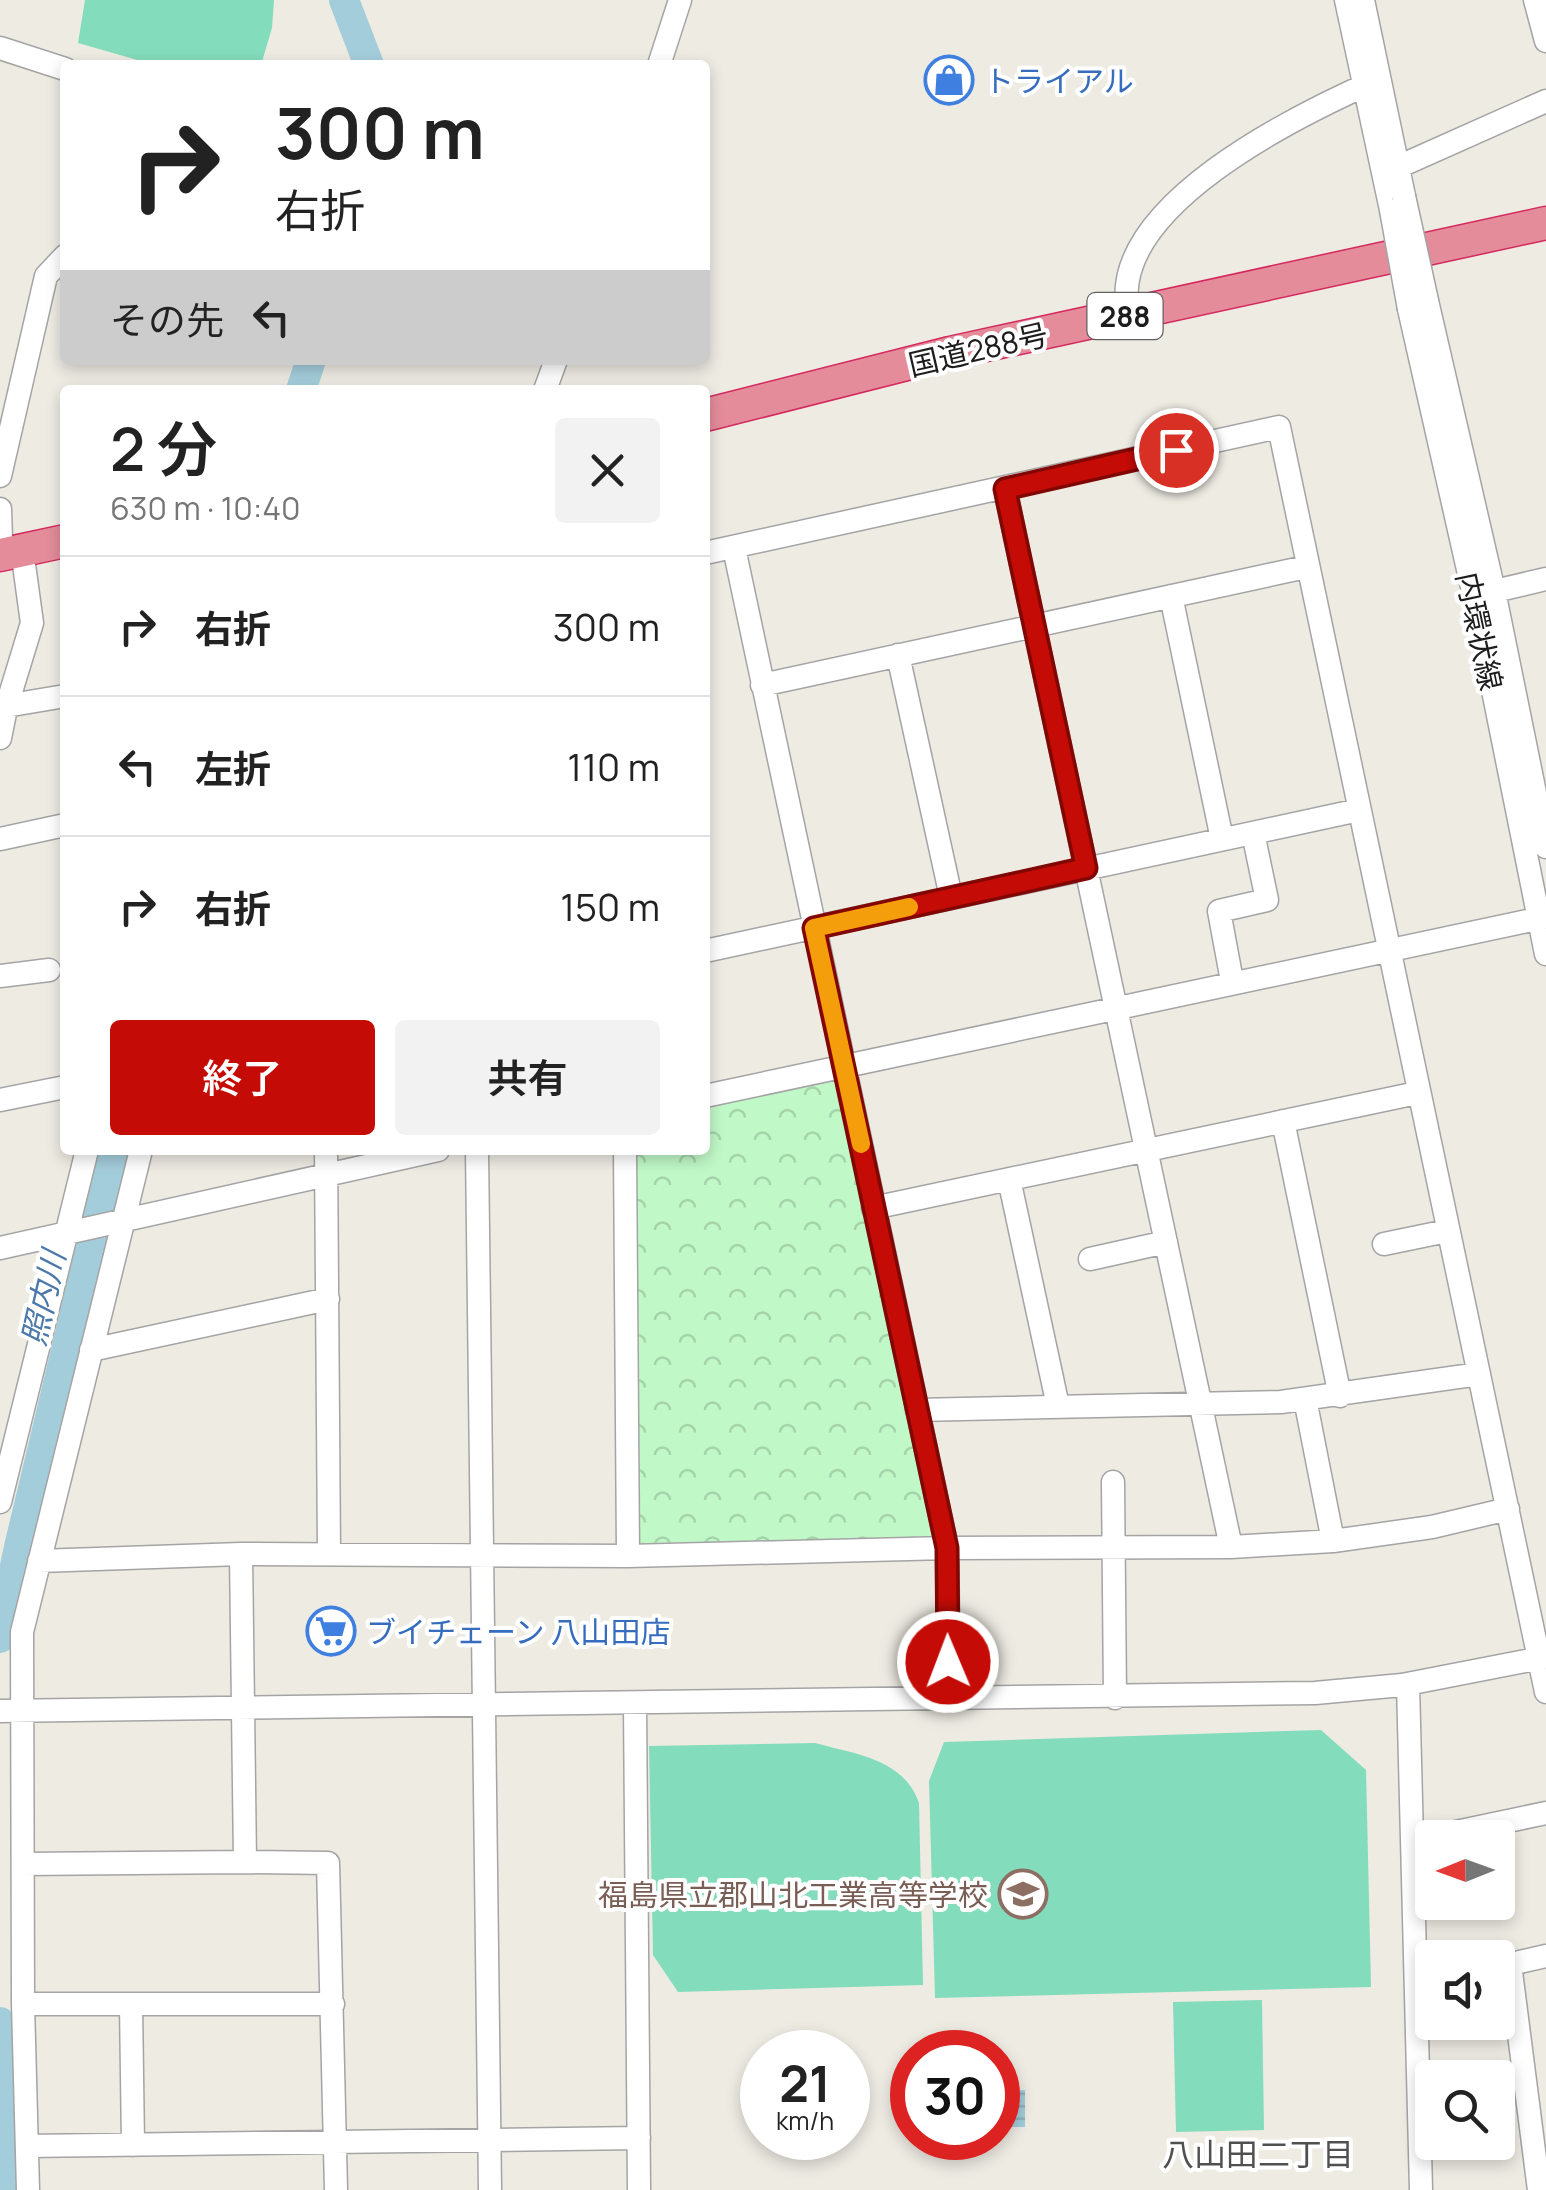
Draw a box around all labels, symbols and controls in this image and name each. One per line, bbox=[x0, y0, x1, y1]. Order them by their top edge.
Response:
shop icon: トライアル bbox=[923, 54, 975, 106]
place label: トライアル bbox=[984, 60, 1134, 101]
text: 300 m bbox=[275, 84, 485, 180]
icon: right bbox=[110, 100, 240, 230]
text: 右折 bbox=[275, 179, 365, 241]
icon: left bbox=[244, 290, 299, 345]
text: その先 bbox=[110, 293, 224, 345]
road number: 288 bbox=[1088, 293, 1162, 339]
street label: 国道288号 bbox=[904, 313, 1052, 385]
text: 2 分 bbox=[110, 407, 217, 489]
pin bbox=[1134, 408, 1219, 493]
button: close bbox=[555, 418, 660, 523]
icon: arrive bbox=[1149, 423, 1204, 478]
text: 630 m · 10:40 bbox=[110, 486, 301, 530]
street label: 内環状線 bbox=[1447, 568, 1513, 694]
icon: right bbox=[110, 599, 165, 654]
text: 300 m bbox=[553, 600, 660, 652]
text: 右折 bbox=[195, 602, 271, 654]
icon: left bbox=[110, 739, 165, 794]
text: 110 m bbox=[567, 740, 660, 792]
text: 左折 bbox=[195, 742, 271, 794]
icon: right bbox=[110, 879, 165, 934]
text: 150 m bbox=[560, 880, 660, 932]
text: 右折 bbox=[195, 882, 271, 934]
button: 終了 bbox=[110, 1020, 375, 1135]
button: 共有 bbox=[395, 1020, 660, 1135]
water label: 照内川 bbox=[11, 1243, 76, 1350]
supermarket icon: ブイチェーン 八山田店 bbox=[305, 1605, 357, 1657]
position arrow bbox=[896, 1610, 1000, 1714]
place label: ブイチェーン 八山田店 bbox=[366, 1611, 671, 1652]
north arrow bbox=[1415, 1820, 1515, 1920]
map controls bbox=[1415, 1820, 1515, 2160]
school or university icon: 福島県立郡山北工業高等学校 bbox=[997, 1868, 1049, 1920]
place label: 福島県立郡山北工業高等学校 bbox=[598, 1874, 988, 1915]
button: sound bbox=[1415, 1940, 1515, 2040]
speed limit sign: 30 bbox=[890, 2030, 1020, 2160]
text: 21 bbox=[779, 2049, 831, 2117]
button: search bbox=[1415, 2060, 1515, 2160]
text: km/h bbox=[776, 2103, 834, 2138]
district label: 八山田二丁目 bbox=[1162, 2132, 1354, 2176]

